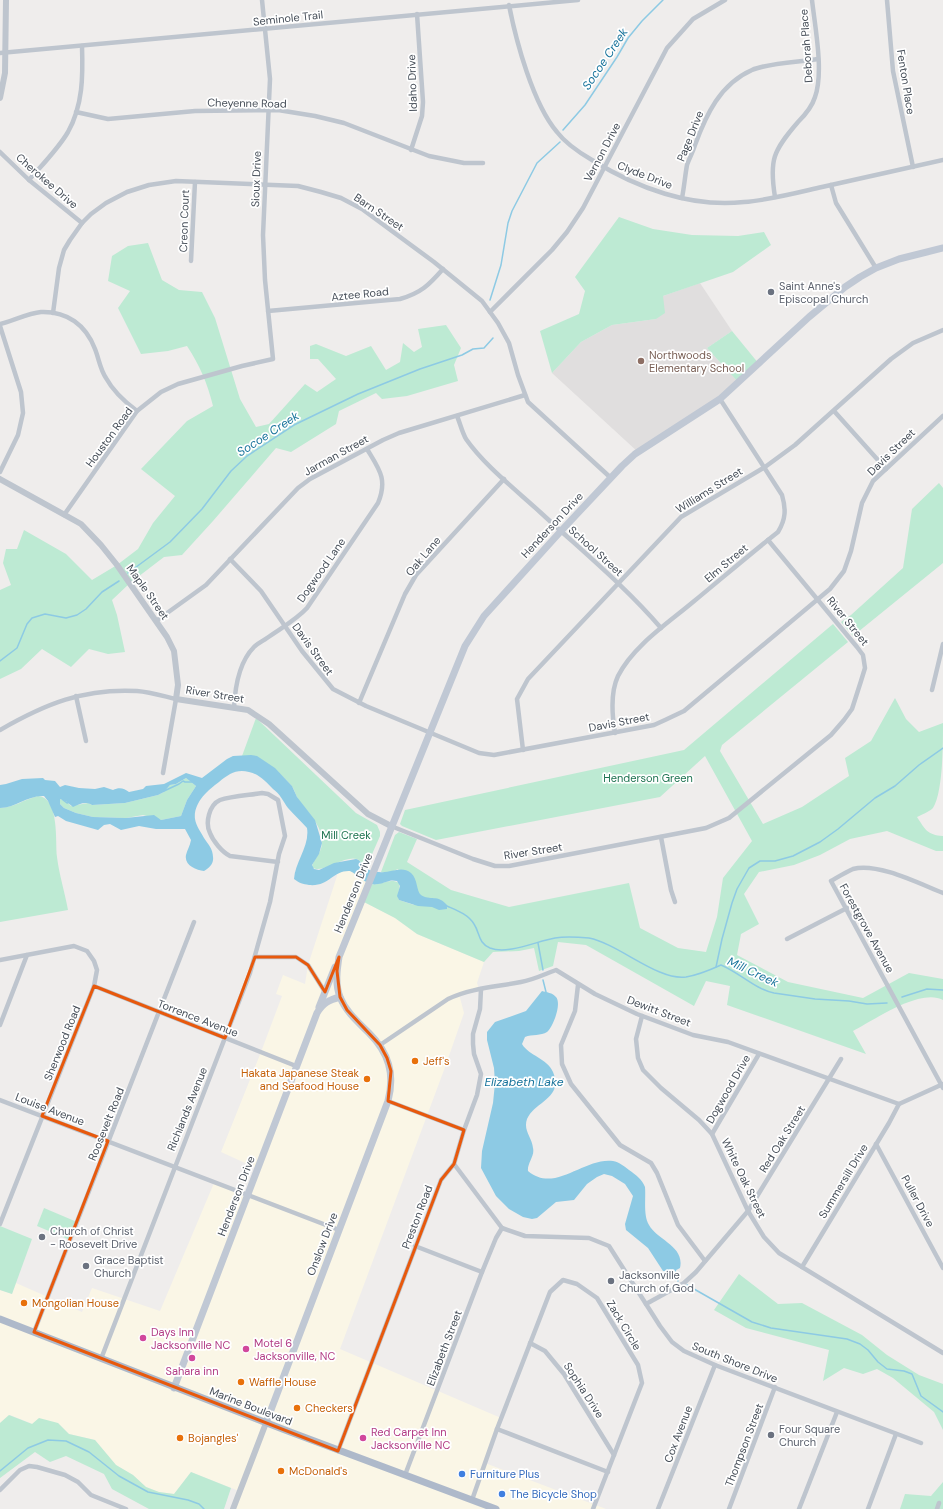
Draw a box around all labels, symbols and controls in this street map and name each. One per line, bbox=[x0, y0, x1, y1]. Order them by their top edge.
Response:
street label: Seminole Trail bbox=[252, 7, 324, 29]
street label: Deborah Place bbox=[796, 9, 816, 83]
water label: Socoe Creek bbox=[578, 24, 632, 93]
street label: Fenton Place bbox=[894, 49, 918, 115]
street label: Idaho Drive bbox=[404, 54, 420, 112]
street label: Cheyenne Road bbox=[207, 95, 287, 111]
street label: Page Drive bbox=[674, 109, 706, 163]
street label: Vernon Drive bbox=[581, 120, 623, 184]
street label: Cherokee Drive bbox=[13, 150, 81, 212]
street label: Sioux Drive bbox=[248, 151, 264, 207]
street label: Clyde Drive bbox=[615, 158, 675, 192]
street label: Creon Court bbox=[176, 189, 192, 253]
street label: Barn Street bbox=[351, 190, 407, 234]
place label: Saint Anne's Episcopal Church bbox=[779, 279, 868, 306]
street label: Aztee Road bbox=[331, 284, 389, 304]
marker: Saint Anne's Episcopal Church bbox=[766, 287, 776, 297]
place label: Northwoods Elementary School bbox=[649, 348, 744, 375]
marker: Northwoods Elementary School bbox=[636, 356, 646, 366]
street label: Houston Road bbox=[82, 404, 136, 470]
water label: Socoe Creek bbox=[234, 407, 303, 460]
street label: Davis Street bbox=[864, 426, 918, 478]
street label: Jarman Street bbox=[301, 431, 371, 479]
street label: Williams Street bbox=[673, 464, 745, 516]
street label: Henderson Drive bbox=[518, 489, 586, 561]
street label: School Street bbox=[566, 523, 626, 579]
street label: Oak Lane bbox=[402, 533, 444, 579]
street label: Dogwood Lane bbox=[294, 535, 348, 605]
street label: Elm Street bbox=[701, 541, 751, 585]
street label: Maple Street bbox=[124, 561, 172, 623]
street label: River Street bbox=[824, 594, 872, 648]
street label: Davis Street bbox=[289, 620, 337, 678]
street label: River Street bbox=[185, 682, 245, 706]
street label: Davis Street bbox=[588, 709, 650, 735]
park label: Henderson Green bbox=[603, 771, 693, 785]
park label: Mill Creek bbox=[321, 828, 371, 842]
street label: River Street bbox=[503, 839, 563, 863]
street label: Henderson Drive bbox=[331, 851, 375, 935]
street label: Forestgrove Avenue bbox=[837, 881, 897, 975]
water label: Mill Creek bbox=[725, 953, 782, 991]
street label: Dewitt Street bbox=[625, 992, 693, 1030]
street label: Torrence Avenue bbox=[156, 996, 240, 1040]
street label: Sherwood Road bbox=[41, 1003, 83, 1083]
street label: Dogwood Drive bbox=[703, 1052, 753, 1126]
place label: Jeff's bbox=[423, 1054, 450, 1068]
marker: Jeff's bbox=[410, 1056, 420, 1066]
street label: Richlands Avenue bbox=[164, 1065, 210, 1153]
place label: Hakata Japanese Steak and Seafood House bbox=[241, 1066, 359, 1093]
marker: Hakata Japanese Steak and Seafood House bbox=[362, 1074, 372, 1084]
water label: Elizabeth Lake bbox=[484, 1074, 564, 1090]
street label: Roosevelt Road bbox=[85, 1085, 127, 1163]
street label: Louise Avenue bbox=[13, 1089, 87, 1129]
street label: Red Oak Street bbox=[756, 1103, 808, 1175]
street label: White Oak Street bbox=[719, 1136, 769, 1220]
street label: Summersill Drive bbox=[815, 1141, 871, 1221]
street label: Henderson Drive bbox=[214, 1154, 258, 1238]
street label: Puller Drive bbox=[898, 1173, 938, 1229]
street label: Preston Road bbox=[398, 1183, 436, 1251]
street label: Onslow Drive bbox=[304, 1210, 340, 1278]
place label: Church of Christ - Roosevelt Drive bbox=[50, 1224, 137, 1251]
marker: Church of Christ - Roosevelt Drive bbox=[37, 1232, 47, 1242]
place label: Grace Baptist Church bbox=[94, 1253, 164, 1280]
marker: Grace Baptist Church bbox=[81, 1261, 91, 1271]
place label: Jacksonville Church of God bbox=[619, 1268, 694, 1295]
marker: Jacksonville Church of God bbox=[606, 1276, 616, 1286]
place label: Mongolian House bbox=[32, 1296, 119, 1310]
street label: Zack Circle bbox=[604, 1297, 644, 1353]
marker: Mongolian House bbox=[19, 1298, 29, 1308]
street label: Elizabeth Street bbox=[423, 1308, 465, 1388]
place label: Days Inn Jacksonville NC bbox=[151, 1325, 230, 1352]
marker: Days Inn Jacksonville NC bbox=[138, 1333, 148, 1343]
place label: Motel 6 Jacksonville, NC bbox=[254, 1336, 335, 1363]
street label: South Shore Drive bbox=[690, 1338, 780, 1386]
marker: Motel 6 Jacksonville, NC bbox=[241, 1344, 251, 1354]
marker: Sahara inn bbox=[187, 1353, 197, 1363]
street label: Sophia Drive bbox=[561, 1359, 607, 1421]
place label: Sahara inn bbox=[166, 1364, 218, 1378]
place label: Waffle House bbox=[249, 1375, 316, 1389]
marker: Waffle House bbox=[236, 1377, 246, 1387]
street label: Marine Boulevard bbox=[208, 1384, 295, 1428]
place label: Checkers bbox=[305, 1401, 353, 1415]
street label: Thompson Street bbox=[722, 1401, 766, 1489]
marker: Checkers bbox=[292, 1403, 302, 1413]
street label: Cox Avenue bbox=[661, 1404, 695, 1464]
place label: Four Square Church bbox=[779, 1422, 840, 1449]
place label: Red Carpet Inn Jacksonville NC bbox=[371, 1425, 450, 1452]
marker: Four Square Church bbox=[766, 1430, 776, 1440]
place label: Bojangles' bbox=[188, 1431, 238, 1445]
marker: Bojangles' bbox=[175, 1433, 185, 1443]
marker: Red Carpet Inn Jacksonville NC bbox=[358, 1433, 368, 1443]
place label: McDonald's bbox=[289, 1464, 348, 1478]
marker: McDonald's bbox=[276, 1466, 286, 1476]
place label: Furniture Plus bbox=[470, 1467, 540, 1481]
marker: Furniture Plus bbox=[457, 1469, 467, 1479]
place label: The Bicycle Shop bbox=[510, 1487, 597, 1501]
marker: The Bicycle Shop bbox=[497, 1489, 507, 1499]

